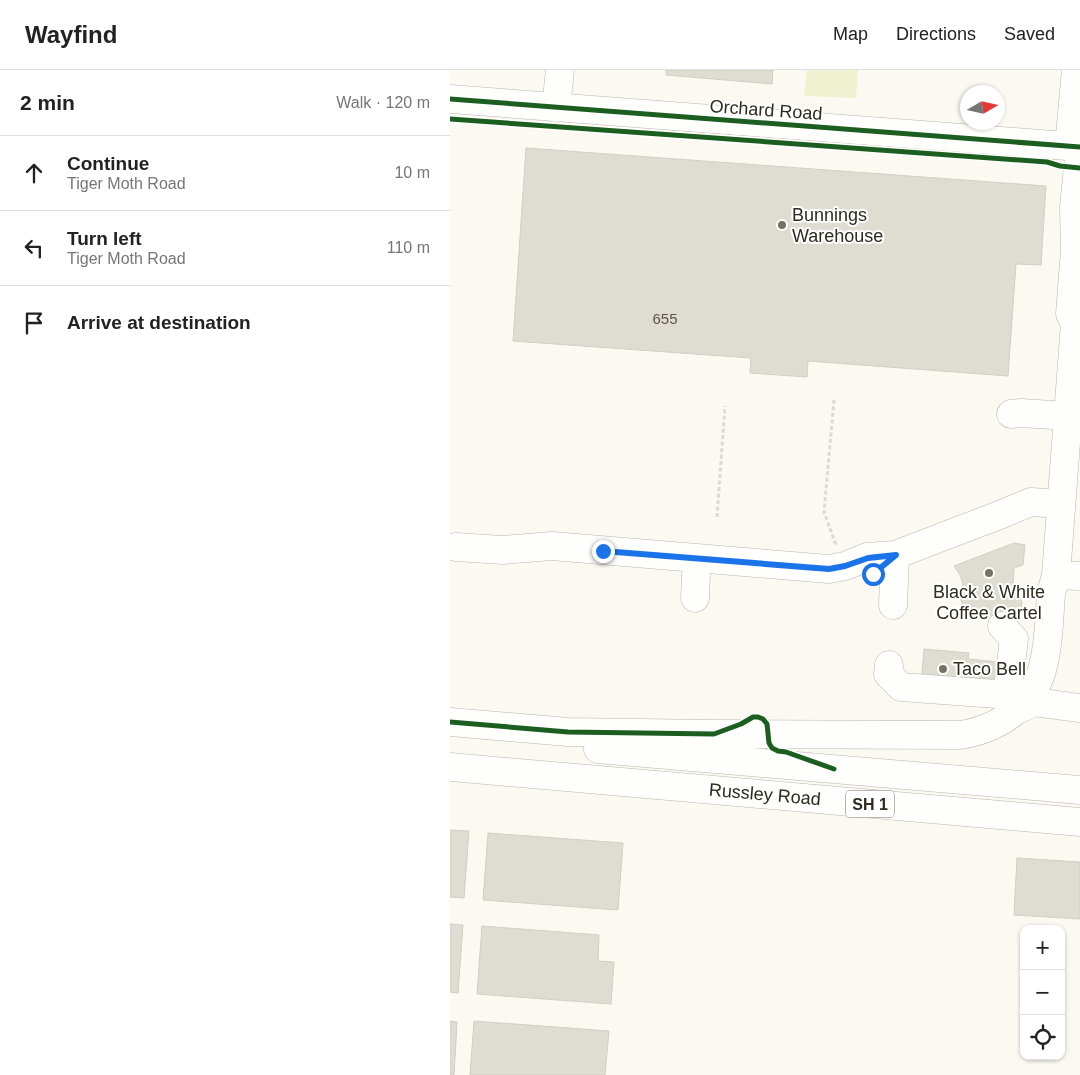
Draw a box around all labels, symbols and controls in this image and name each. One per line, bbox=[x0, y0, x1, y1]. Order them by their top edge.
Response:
text: Wayfind bbox=[25, 21, 117, 48]
text: Map bbox=[833, 24, 868, 44]
text: Directions bbox=[896, 24, 976, 44]
text: Saved bbox=[1004, 24, 1055, 44]
north arrow bbox=[960, 85, 1005, 130]
text: 2 min bbox=[20, 91, 75, 114]
text: Walk · 120 m bbox=[336, 94, 430, 111]
street label: Orchard Road bbox=[709, 96, 823, 124]
text: Continue bbox=[67, 153, 149, 174]
icon: ahead bbox=[20, 159, 48, 187]
text: 10 m bbox=[394, 164, 430, 181]
text: Tiger Moth Road bbox=[67, 175, 186, 192]
place label: Bunnings Warehouse bbox=[792, 205, 883, 246]
marker: Bunnings Warehouse bbox=[776, 219, 788, 231]
text: Turn left bbox=[67, 228, 142, 249]
icon: left bbox=[20, 234, 48, 262]
text: 110 m bbox=[387, 239, 430, 256]
text: Tiger Moth Road bbox=[67, 250, 186, 267]
icon: arrive bbox=[20, 309, 48, 337]
house number: 655 bbox=[652, 310, 678, 327]
text: Arrive at destination bbox=[67, 312, 251, 333]
route end bbox=[592, 540, 615, 563]
route start bbox=[862, 563, 885, 586]
marker: Black & White Coffee Cartel bbox=[983, 567, 995, 579]
place label: Black & White Coffee Cartel bbox=[933, 582, 1045, 623]
place label: Taco Bell bbox=[953, 659, 1026, 679]
marker: Taco Bell bbox=[937, 663, 949, 675]
street label: Russley Road bbox=[708, 780, 822, 809]
road number: SH 1 bbox=[846, 791, 894, 818]
map controls bbox=[1020, 925, 1065, 1060]
button: + bbox=[1020, 925, 1065, 970]
button: − bbox=[1020, 970, 1065, 1015]
button: locate bbox=[1020, 1015, 1065, 1060]

